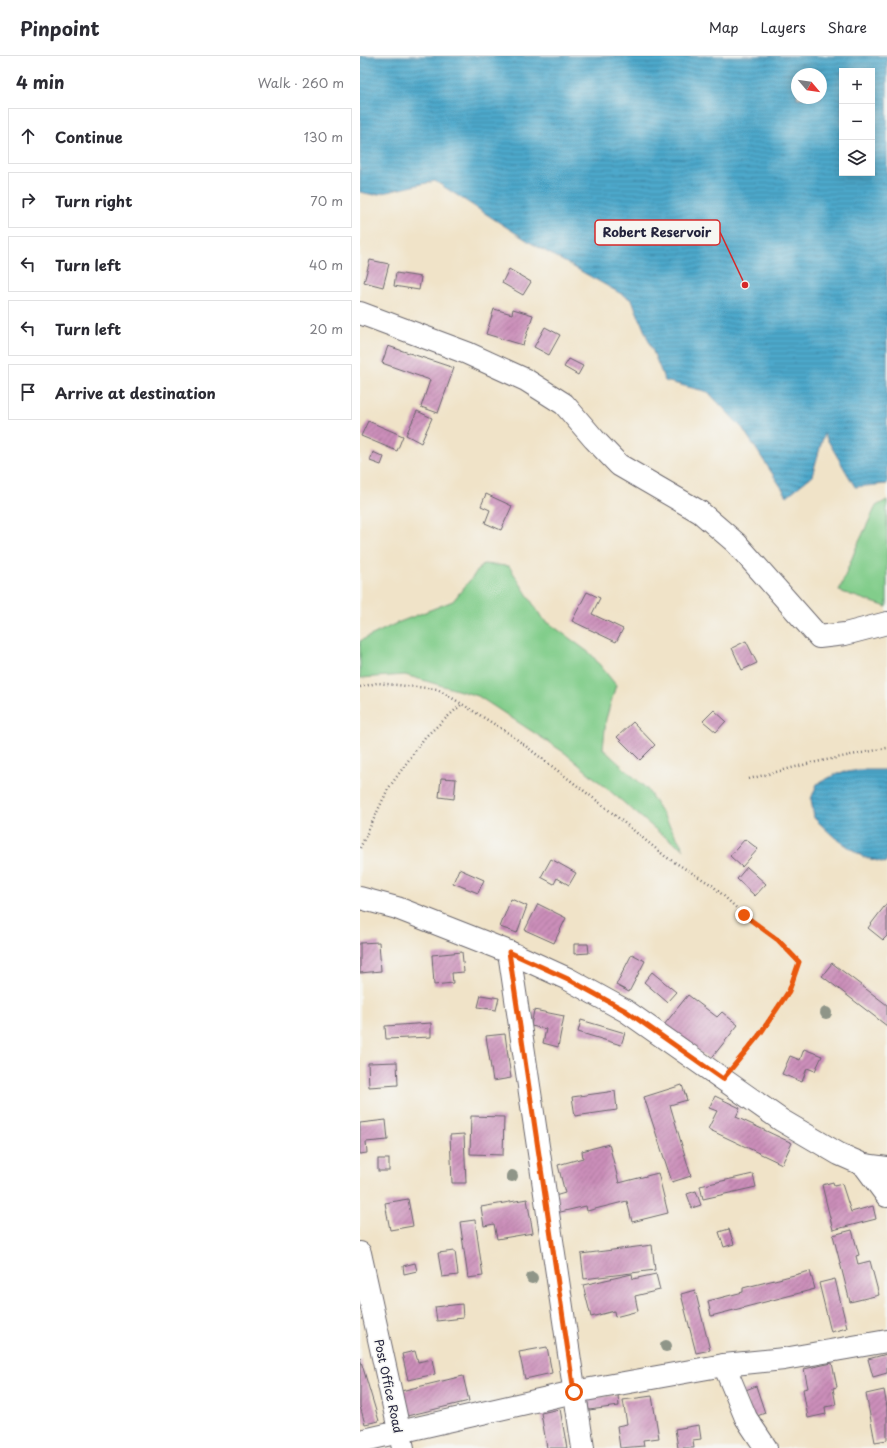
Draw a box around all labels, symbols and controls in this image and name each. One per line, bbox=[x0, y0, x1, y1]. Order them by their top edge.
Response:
text: Pinpoint bbox=[20, 14, 100, 42]
text: Map bbox=[709, 17, 739, 38]
text: Layers bbox=[761, 17, 806, 38]
text: Share bbox=[828, 17, 867, 38]
north arrow bbox=[791, 68, 827, 104]
map controls bbox=[839, 68, 875, 176]
button: + bbox=[839, 68, 875, 104]
text: 4 min bbox=[16, 69, 64, 95]
text: Walk · 260 m bbox=[258, 73, 344, 92]
button: − bbox=[839, 104, 875, 140]
icon: ahead bbox=[17, 125, 39, 147]
text: Continue bbox=[55, 125, 123, 148]
text: 130 m bbox=[304, 127, 343, 146]
button: layers bbox=[839, 140, 875, 176]
icon: right bbox=[17, 189, 39, 211]
text: Turn right bbox=[55, 189, 132, 212]
text: 70 m bbox=[310, 191, 343, 210]
callout: Robert Reservoir bbox=[595, 220, 720, 245]
text: Robert Reservoir bbox=[602, 222, 712, 241]
icon: left bbox=[17, 253, 39, 275]
text: Turn left bbox=[55, 253, 121, 276]
text: 40 m bbox=[309, 255, 343, 274]
icon: left bbox=[17, 317, 39, 339]
text: Turn left bbox=[55, 317, 121, 340]
text: 20 m bbox=[309, 319, 343, 338]
icon: arrive bbox=[17, 381, 39, 403]
text: Arrive at destination bbox=[55, 381, 216, 404]
route end bbox=[735, 906, 753, 924]
street label: Post Office Road bbox=[370, 1337, 408, 1435]
route start bbox=[565, 1383, 583, 1401]

